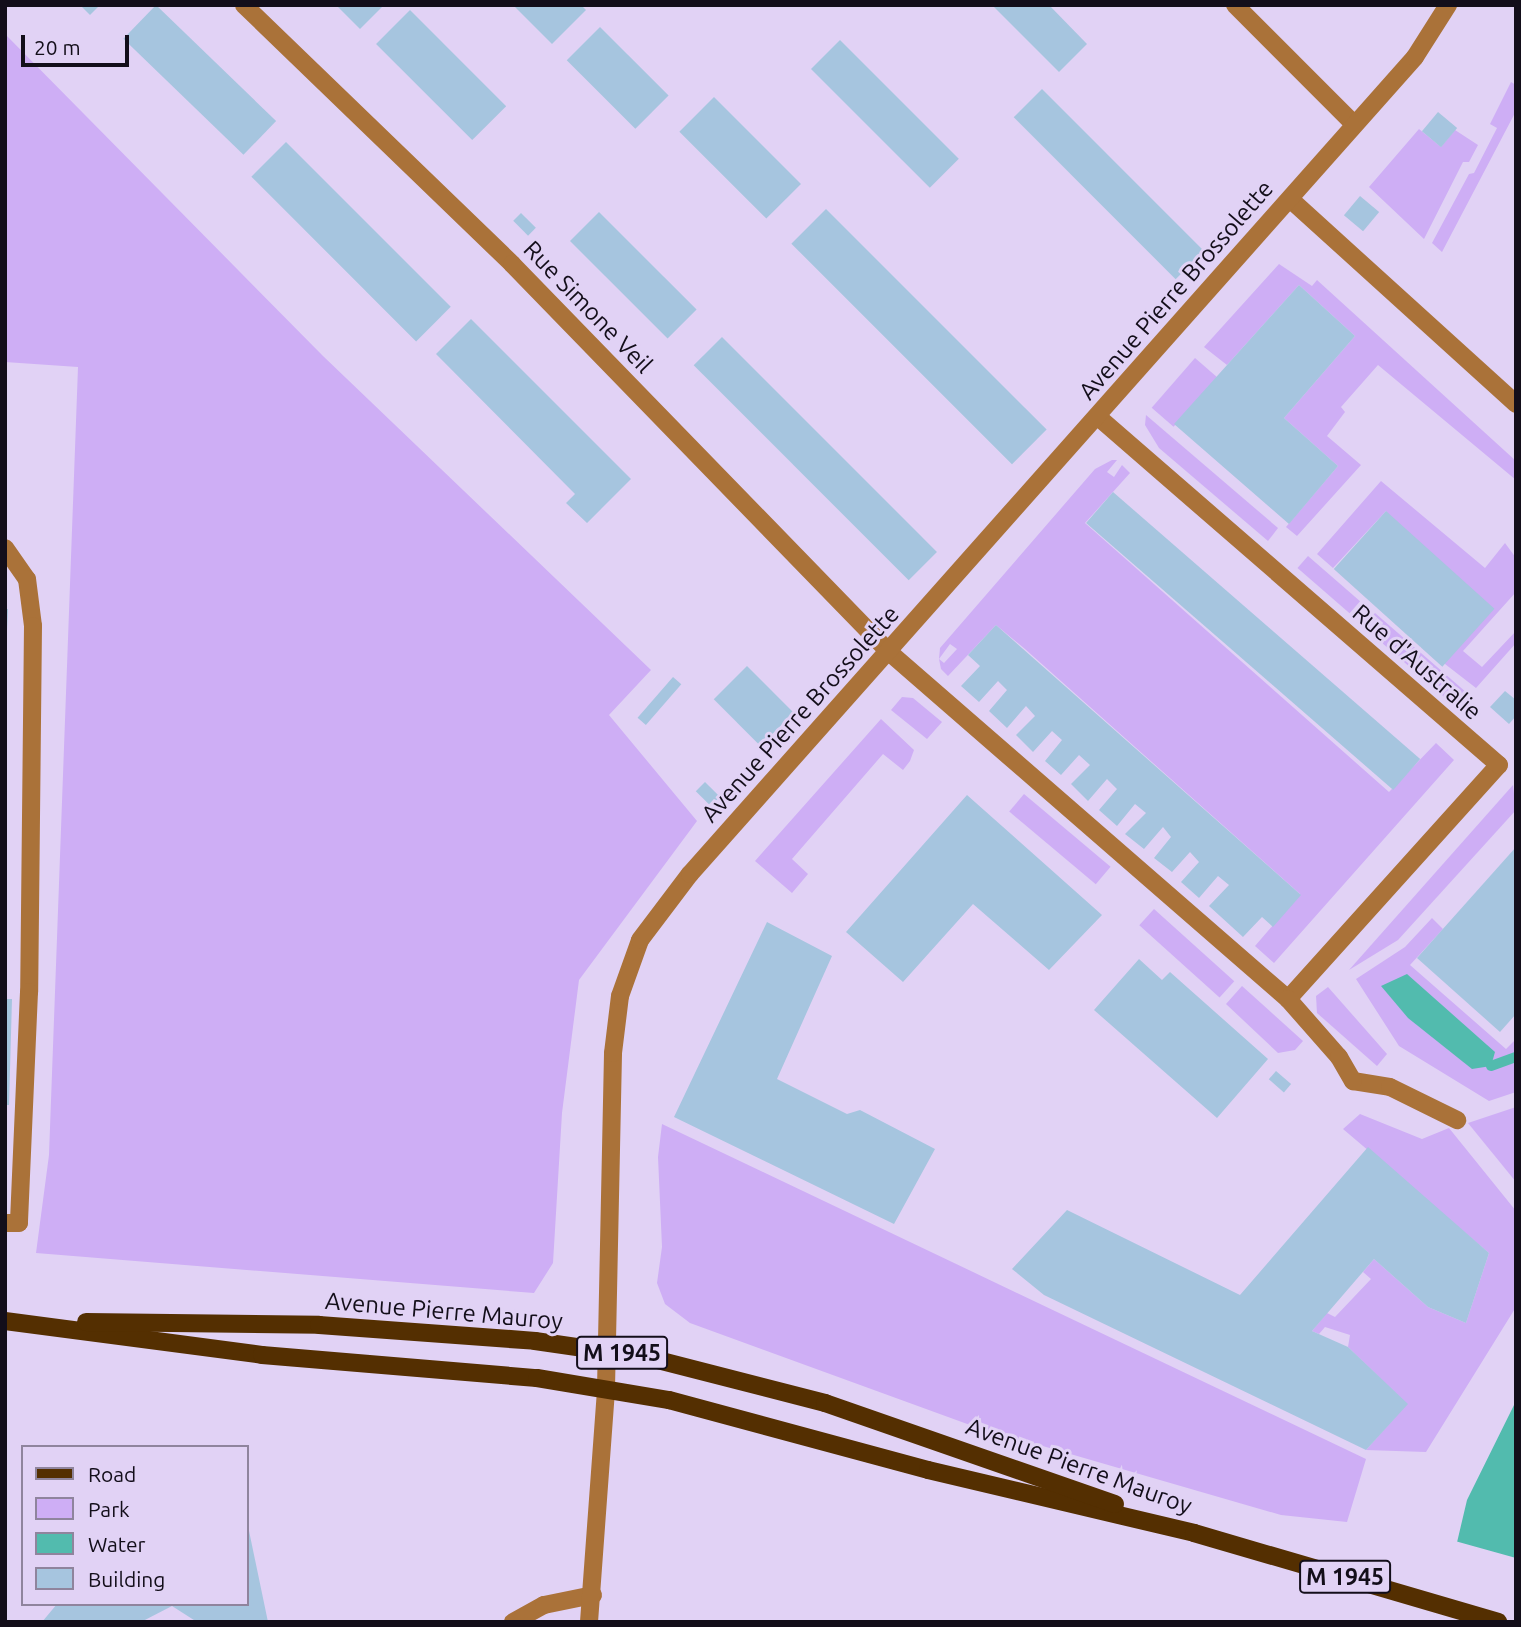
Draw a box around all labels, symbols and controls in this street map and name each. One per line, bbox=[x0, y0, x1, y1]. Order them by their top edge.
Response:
scale bar bbox=[24, 21, 133, 65]
text: 20 m bbox=[34, 35, 81, 59]
street label: Avenue Pierre Brossolette bbox=[1073, 174, 1279, 406]
street label: Rue Simone Veil bbox=[518, 235, 658, 379]
street label: Rue d'Australie bbox=[1347, 598, 1487, 726]
street label: Avenue Pierre Brossolette bbox=[695, 600, 905, 828]
street label: Avenue Pierre Mauroy bbox=[324, 1286, 564, 1336]
road number: M 1945 bbox=[575, 1334, 669, 1372]
street label: Avenue Pierre Mauroy bbox=[962, 1412, 1196, 1520]
legend bbox=[21, 1445, 248, 1606]
text: Road bbox=[88, 1462, 136, 1486]
text: Park bbox=[88, 1497, 130, 1521]
text: Water bbox=[88, 1532, 146, 1556]
road number: M 1945 bbox=[1298, 1558, 1392, 1596]
text: Building bbox=[88, 1567, 165, 1591]

